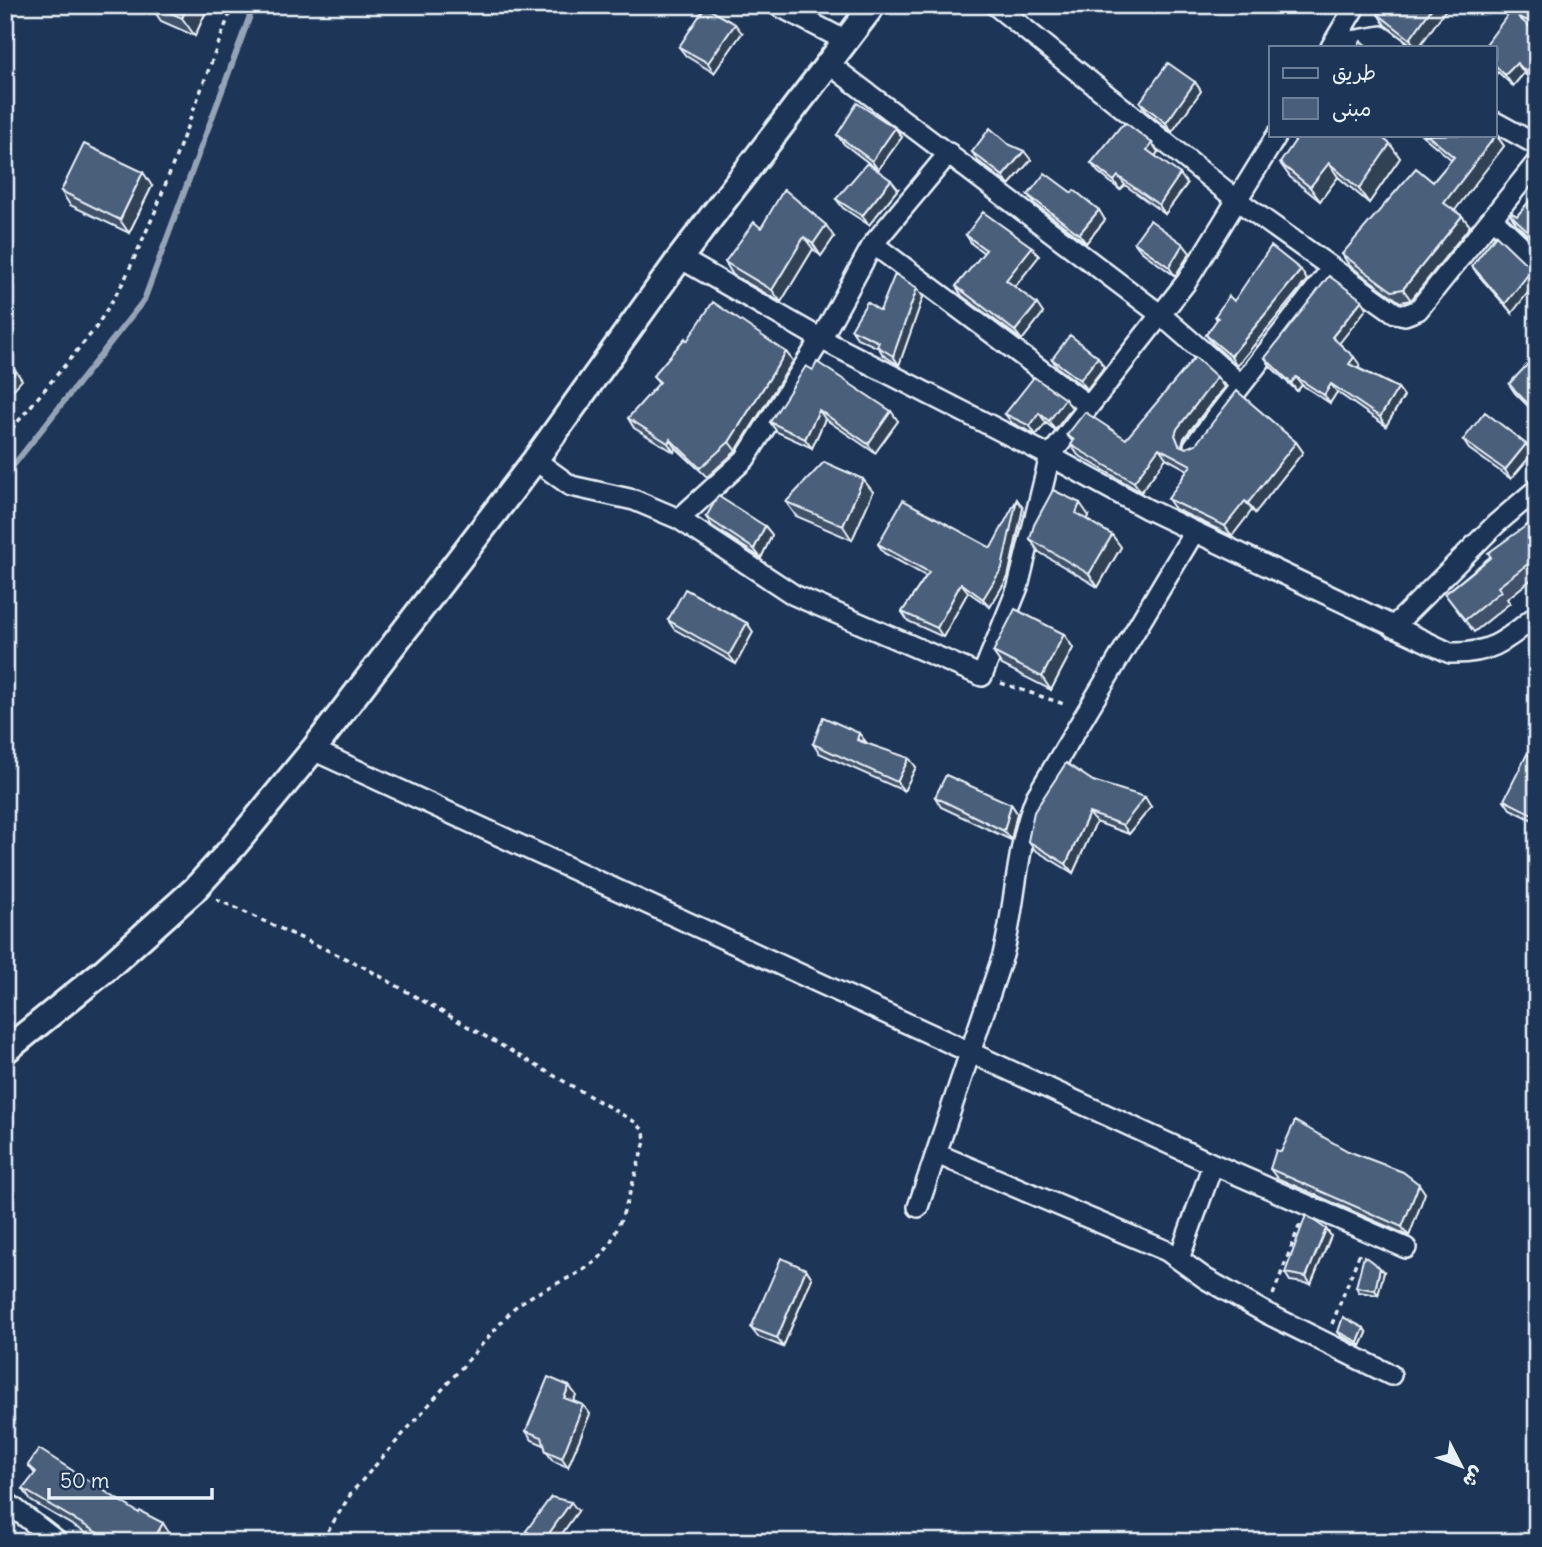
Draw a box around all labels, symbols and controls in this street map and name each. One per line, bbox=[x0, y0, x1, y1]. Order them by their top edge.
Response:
legend bbox=[1269, 46, 1496, 136]
text: طريق bbox=[1332, 59, 1376, 86]
text: مبنى bbox=[1332, 95, 1371, 123]
north arrow bbox=[1426, 1432, 1496, 1502]
scale bar bbox=[49, 1456, 212, 1500]
text: ش bbox=[1458, 1462, 1490, 1493]
text: 50 m bbox=[60, 1467, 109, 1494]

